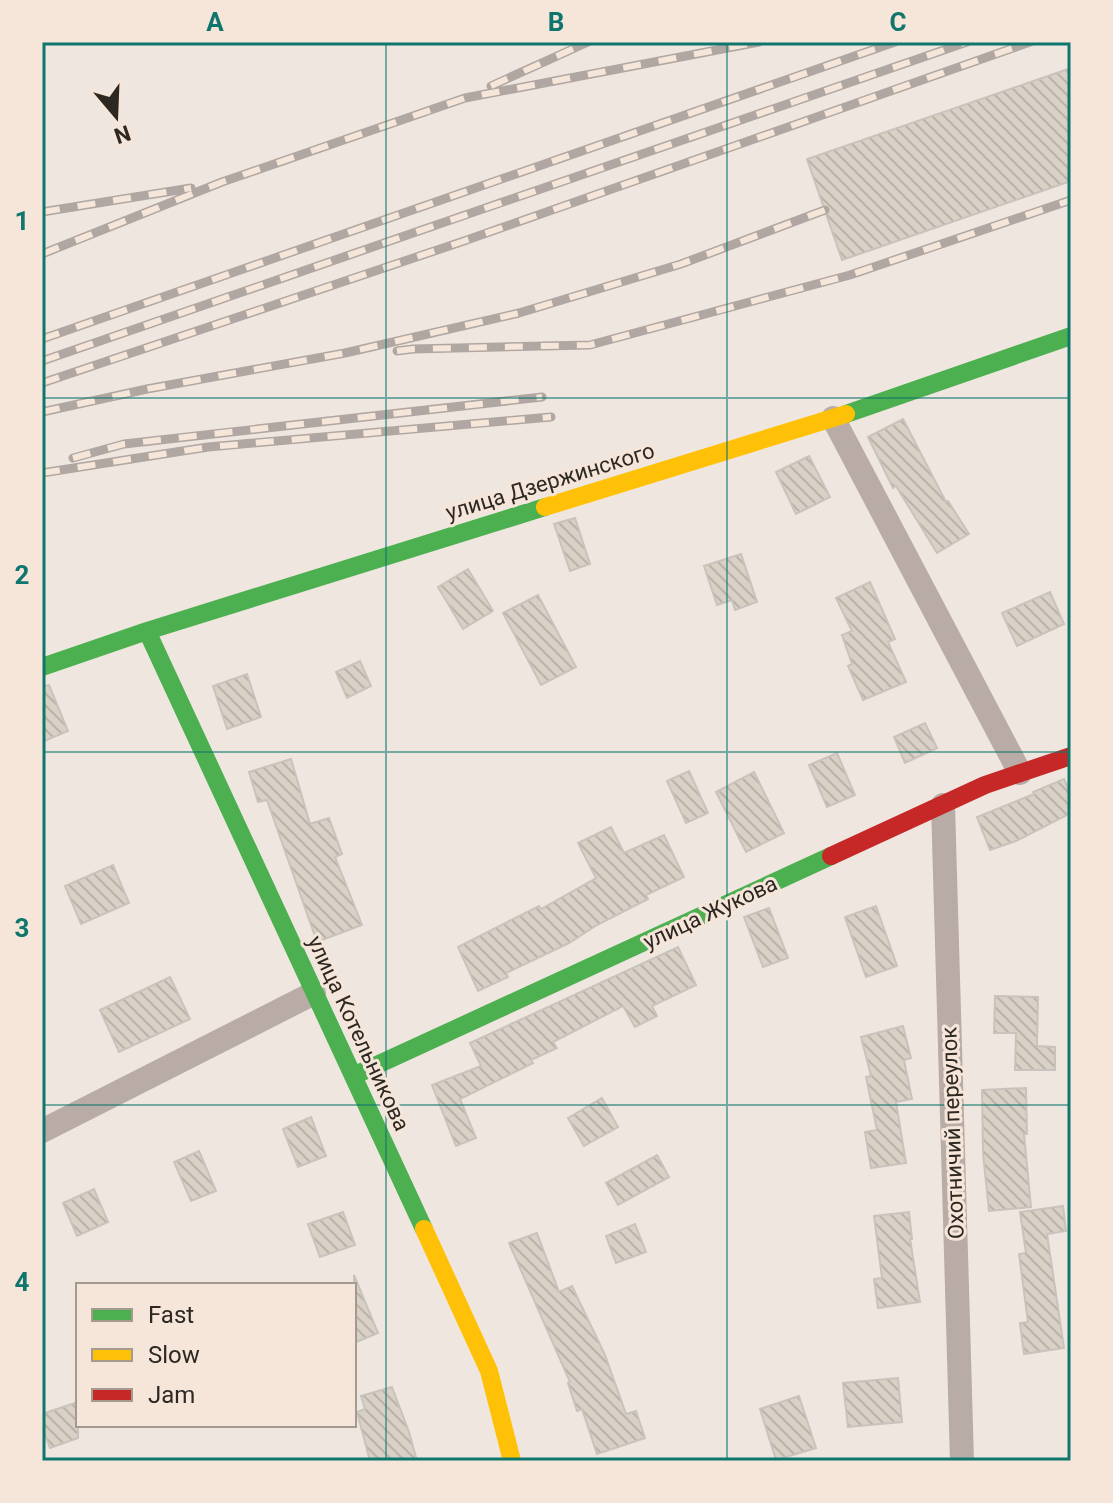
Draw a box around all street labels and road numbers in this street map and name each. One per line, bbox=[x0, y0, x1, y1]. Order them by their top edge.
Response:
street label: улица Дзержинского bbox=[443, 438, 658, 525]
street label: улица Жукова bbox=[639, 871, 781, 954]
street label: улица Котельникова bbox=[302, 932, 415, 1135]
street label: Охотничий переулок bbox=[936, 1026, 969, 1240]

